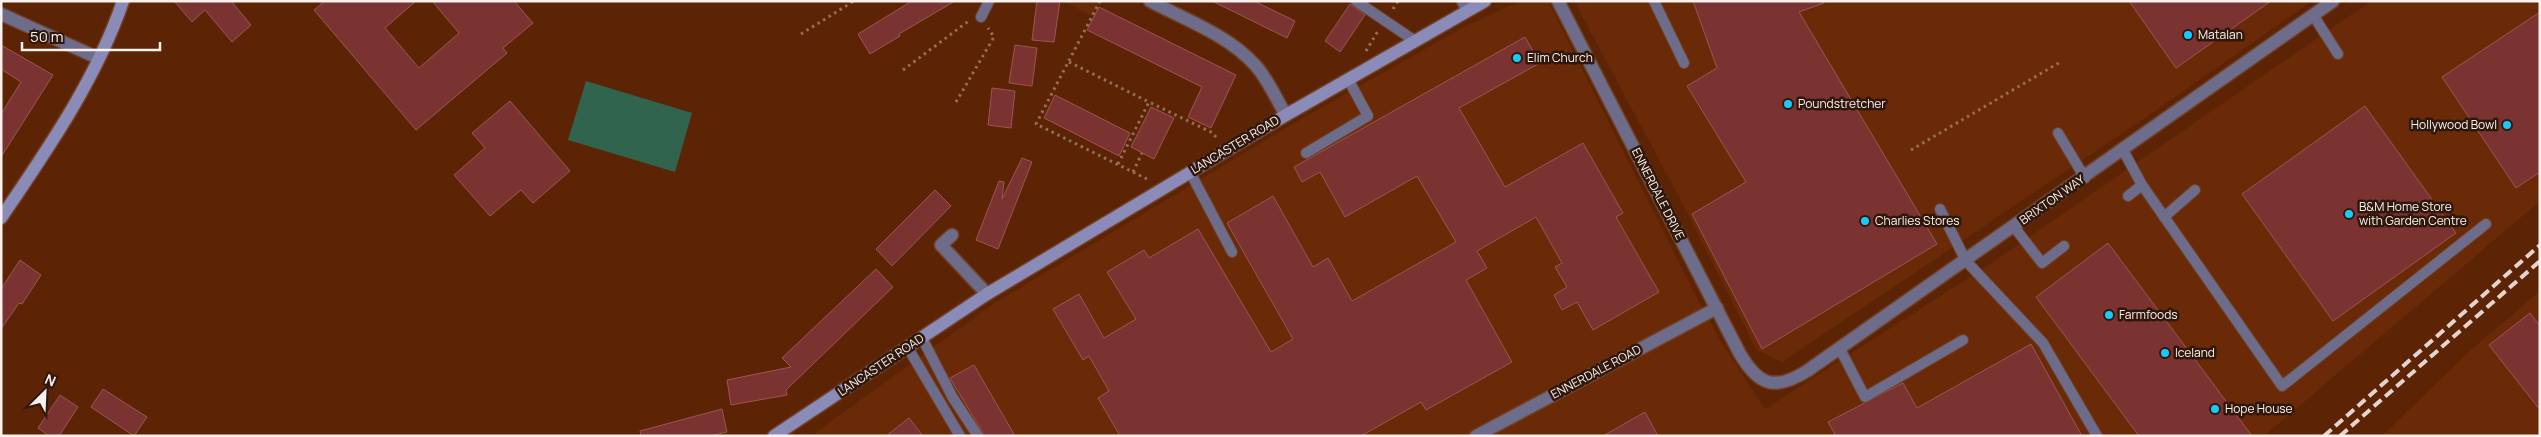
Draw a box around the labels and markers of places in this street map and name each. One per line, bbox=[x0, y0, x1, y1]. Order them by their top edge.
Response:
place label: Matalan bbox=[2198, 26, 2243, 43]
marker: Matalan bbox=[2182, 29, 2194, 41]
place label: Elim Church bbox=[1527, 49, 1593, 66]
marker: Elim Church bbox=[1511, 52, 1523, 64]
place label: Poundstretcher bbox=[1798, 95, 1886, 112]
marker: Poundstretcher bbox=[1782, 98, 1794, 110]
place label: Hollywood Bowl bbox=[2411, 116, 2497, 133]
marker: Hollywood Bowl bbox=[2501, 119, 2513, 131]
place label: B&M Home Store with Garden Centre bbox=[2359, 198, 2467, 229]
marker: B&M Home Store with Garden Centre bbox=[2343, 208, 2355, 220]
place label: Charlies Stores bbox=[1875, 212, 1960, 229]
marker: Charlies Stores bbox=[1859, 215, 1871, 227]
place label: Farmfoods bbox=[2119, 306, 2178, 323]
marker: Farmfoods bbox=[2103, 309, 2115, 321]
place label: Iceland bbox=[2175, 344, 2215, 361]
marker: Iceland bbox=[2159, 347, 2171, 359]
place label: Hope House bbox=[2225, 400, 2293, 417]
marker: Hope House bbox=[2209, 403, 2221, 415]

